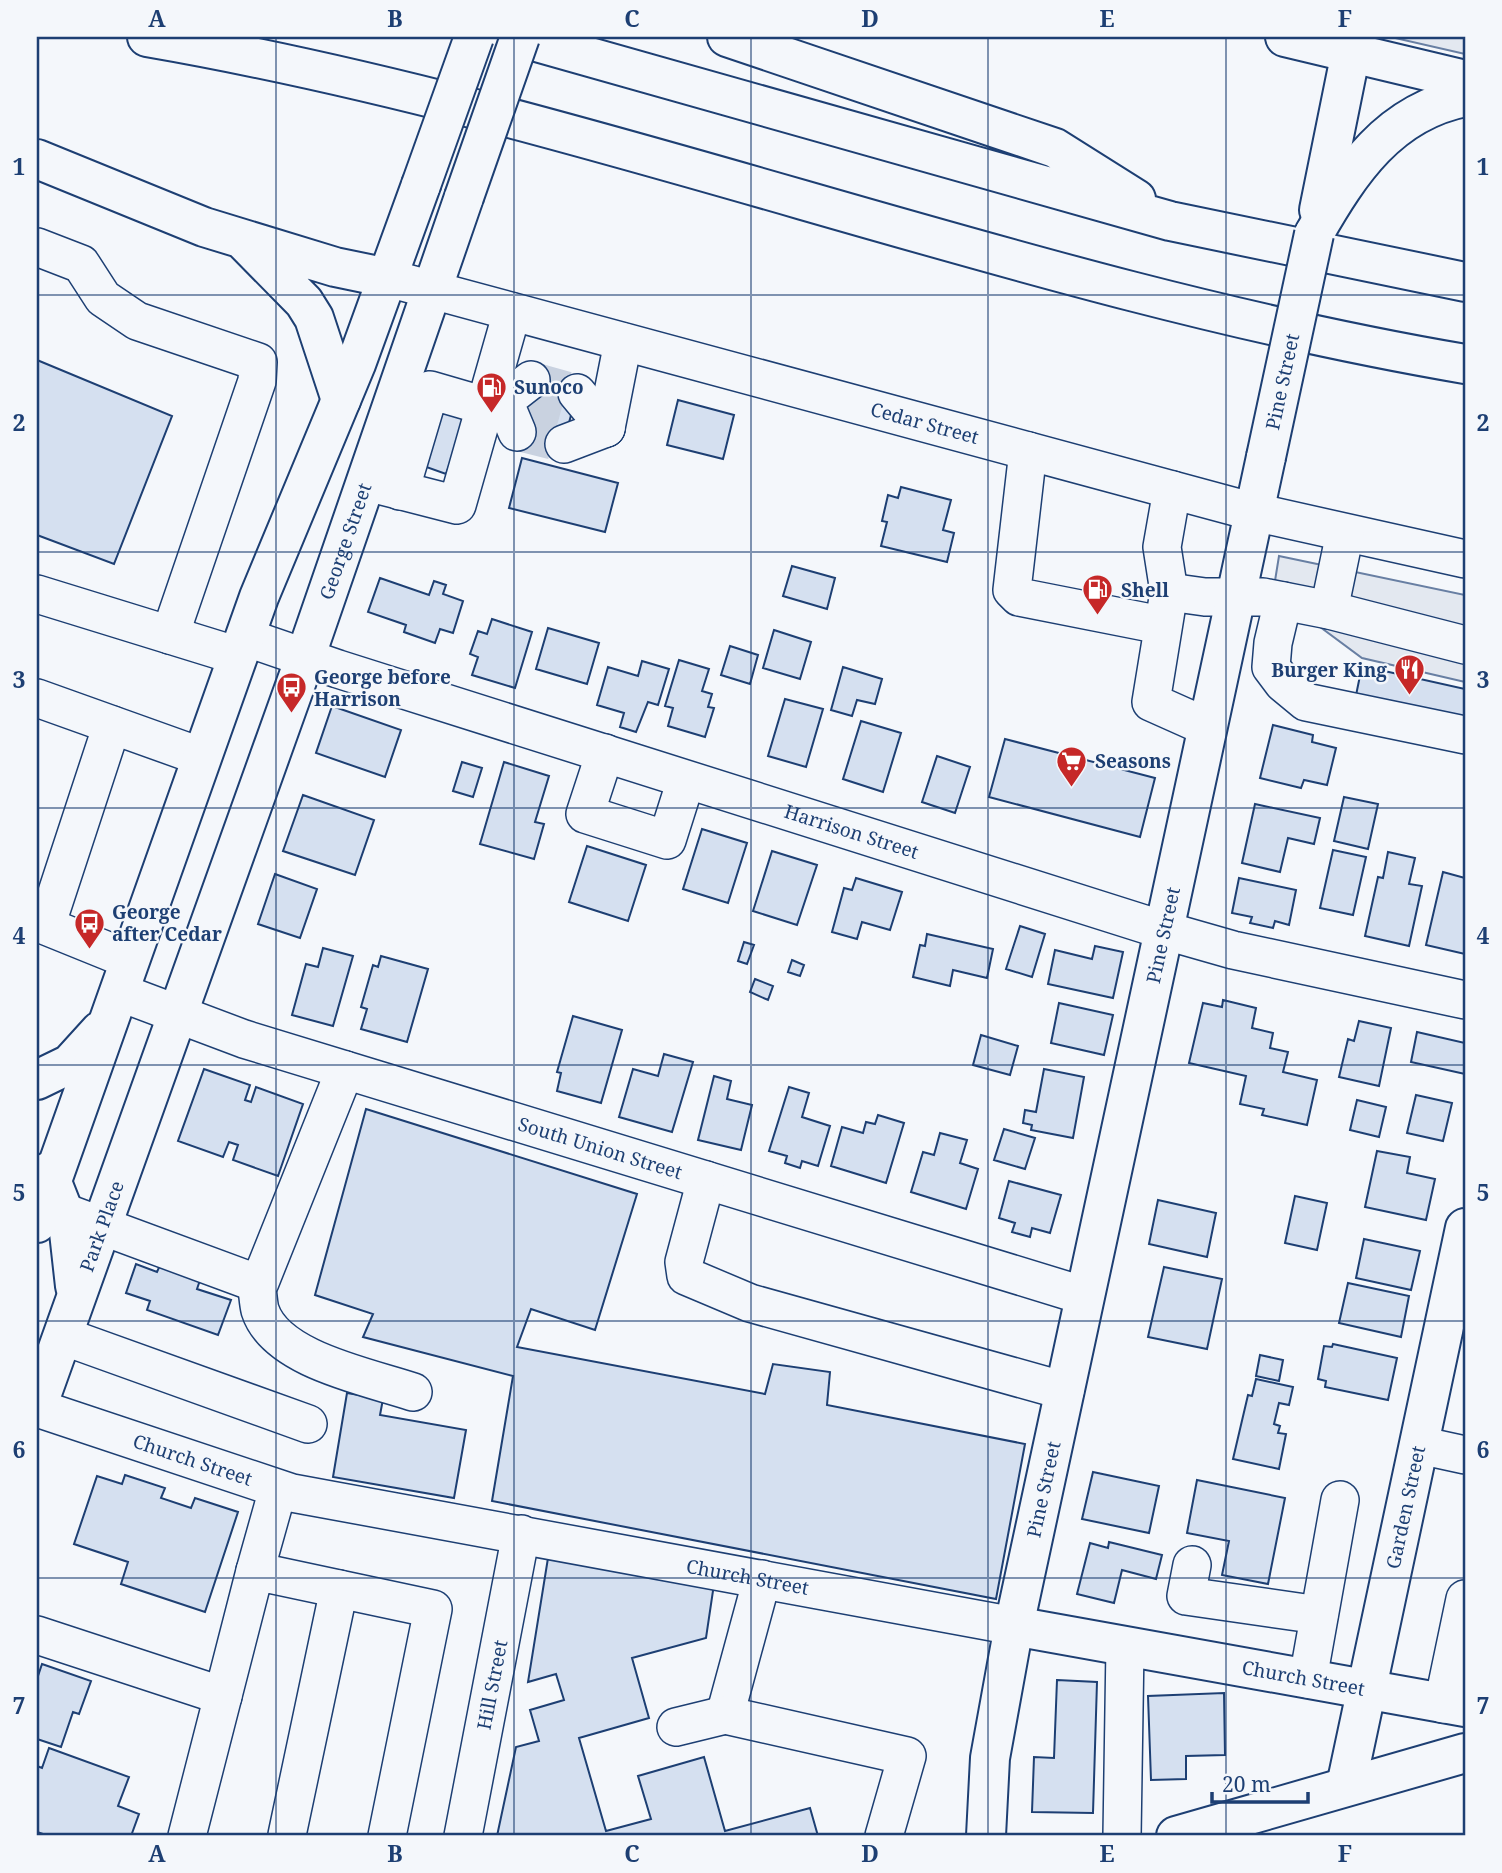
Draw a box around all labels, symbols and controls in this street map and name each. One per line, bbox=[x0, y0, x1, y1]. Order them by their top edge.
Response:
text: A bbox=[148, 2, 166, 34]
text: B bbox=[387, 2, 403, 34]
text: C bbox=[624, 2, 640, 34]
text: D bbox=[861, 2, 879, 34]
text: E bbox=[1099, 2, 1115, 34]
text: F bbox=[1338, 2, 1352, 34]
text: 1 bbox=[13, 150, 26, 182]
text: 1 bbox=[1477, 150, 1490, 182]
street label: Pine Street bbox=[1259, 331, 1305, 432]
fuel station icon: Sunoco bbox=[474, 370, 508, 414]
place label: Sunoco bbox=[514, 374, 584, 400]
street label: Cedar Street bbox=[868, 396, 982, 450]
text: 2 bbox=[13, 406, 26, 438]
text: 2 bbox=[1477, 406, 1490, 438]
street label: George Street bbox=[313, 479, 378, 603]
fuel station icon: Shell bbox=[1081, 573, 1115, 617]
place label: Shell bbox=[1121, 577, 1169, 603]
restaurant icon: Burger King bbox=[1393, 653, 1427, 697]
place label: Burger King bbox=[1271, 657, 1387, 683]
text: 3 bbox=[13, 663, 26, 695]
text: 3 bbox=[1477, 663, 1490, 695]
place label: George before Harrison bbox=[314, 664, 451, 712]
bus stop icon: George before Harrison bbox=[274, 671, 308, 715]
supermarket icon: Seasons bbox=[1055, 744, 1089, 788]
place label: Seasons bbox=[1095, 748, 1171, 774]
street label: Harrison Street bbox=[781, 798, 922, 865]
street label: Pine Street bbox=[1140, 884, 1186, 986]
place label: George after Cedar bbox=[112, 899, 222, 947]
bus stop icon: George after Cedar bbox=[72, 906, 106, 950]
text: 4 bbox=[13, 919, 26, 951]
text: 4 bbox=[1477, 919, 1490, 951]
street label: South Union Street bbox=[515, 1111, 686, 1185]
text: 5 bbox=[13, 1176, 26, 1208]
text: 5 bbox=[1477, 1176, 1490, 1208]
street label: Park Place bbox=[73, 1177, 130, 1275]
street label: Church Street bbox=[130, 1428, 256, 1492]
text: 6 bbox=[13, 1433, 26, 1465]
text: 6 bbox=[1477, 1433, 1490, 1465]
street label: Pine Street bbox=[1020, 1438, 1067, 1540]
street label: Garden Street bbox=[1380, 1443, 1431, 1571]
street label: Church Street bbox=[684, 1553, 811, 1601]
street label: Hill Street bbox=[471, 1637, 513, 1732]
street label: Church Street bbox=[1240, 1654, 1367, 1702]
text: 7 bbox=[13, 1689, 26, 1721]
text: 7 bbox=[1477, 1689, 1490, 1721]
scale bar bbox=[1212, 1761, 1308, 1805]
text: 20 m bbox=[1222, 1770, 1271, 1798]
text: A bbox=[148, 1837, 166, 1869]
text: B bbox=[387, 1837, 403, 1869]
text: C bbox=[624, 1837, 640, 1869]
text: D bbox=[861, 1837, 879, 1869]
text: E bbox=[1099, 1837, 1115, 1869]
text: F bbox=[1338, 1837, 1352, 1869]

